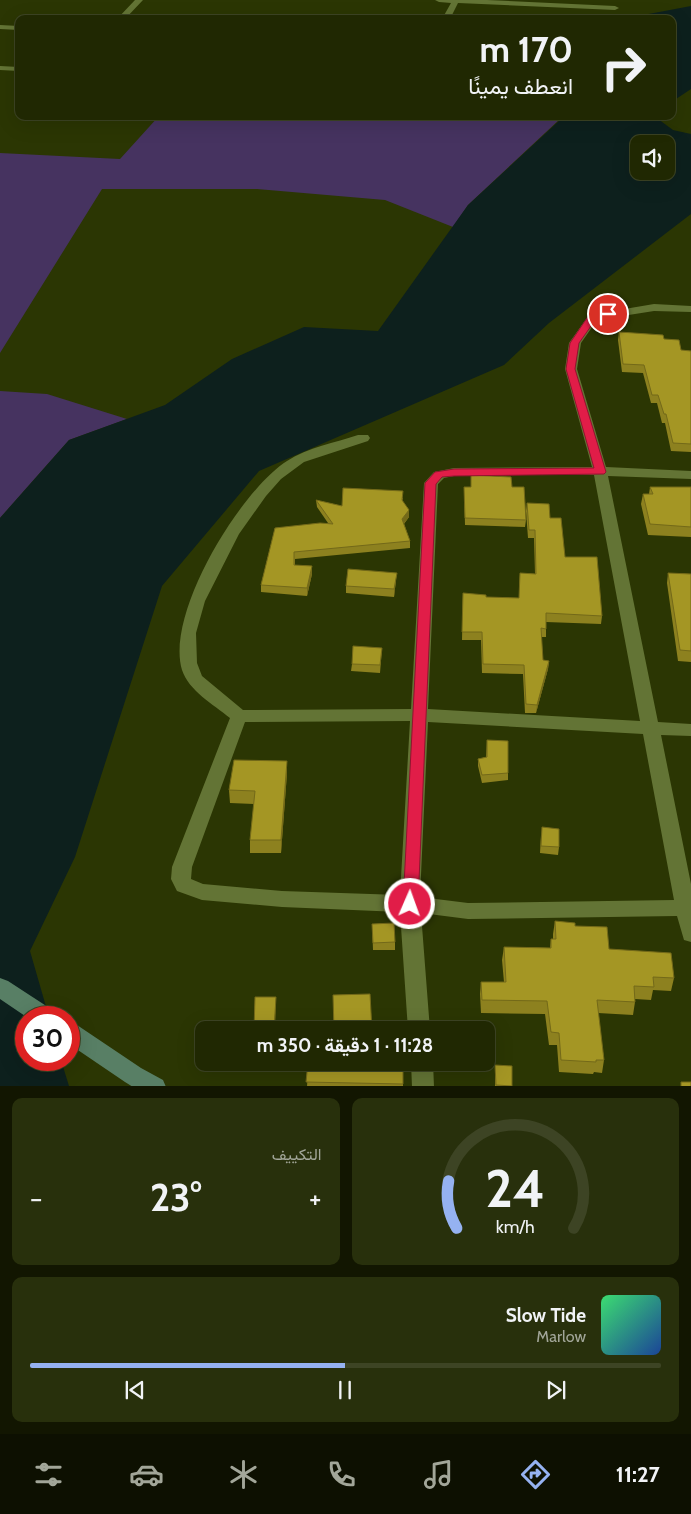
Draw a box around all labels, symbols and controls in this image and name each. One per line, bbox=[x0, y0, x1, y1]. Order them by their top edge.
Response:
text: 170 m bbox=[480, 28, 573, 71]
icon: right bbox=[591, 35, 656, 100]
text: انعطف يمينًا bbox=[468, 73, 573, 100]
map controls bbox=[630, 135, 675, 180]
button: sound bbox=[630, 135, 675, 180]
pin bbox=[587, 293, 629, 335]
icon: arrive bbox=[594, 300, 622, 328]
position arrow bbox=[383, 877, 435, 929]
speed limit sign: 30 bbox=[15, 1006, 80, 1071]
text: 11:28 · 1 دقيقة · 350 m bbox=[257, 1034, 433, 1057]
text: التكييف bbox=[272, 1145, 322, 1164]
text: 24 bbox=[485, 1157, 545, 1220]
text: 23° bbox=[150, 1174, 202, 1221]
text: − bbox=[30, 1181, 42, 1215]
text: + bbox=[309, 1181, 321, 1215]
text: km/h bbox=[496, 1216, 535, 1237]
text: Slow Tide bbox=[506, 1304, 586, 1327]
text: Marlow bbox=[536, 1327, 586, 1346]
icon: previous bbox=[121, 1376, 149, 1404]
icon: pause bbox=[331, 1376, 359, 1404]
icon: next bbox=[542, 1376, 570, 1404]
icon: filters bbox=[31, 1457, 66, 1492]
icon: car bbox=[129, 1457, 164, 1492]
icon: climate bbox=[226, 1457, 261, 1492]
icon: phone bbox=[324, 1457, 359, 1492]
icon: music bbox=[421, 1457, 456, 1492]
icon: directions bbox=[518, 1457, 553, 1492]
text: 11:27 bbox=[616, 1461, 660, 1488]

